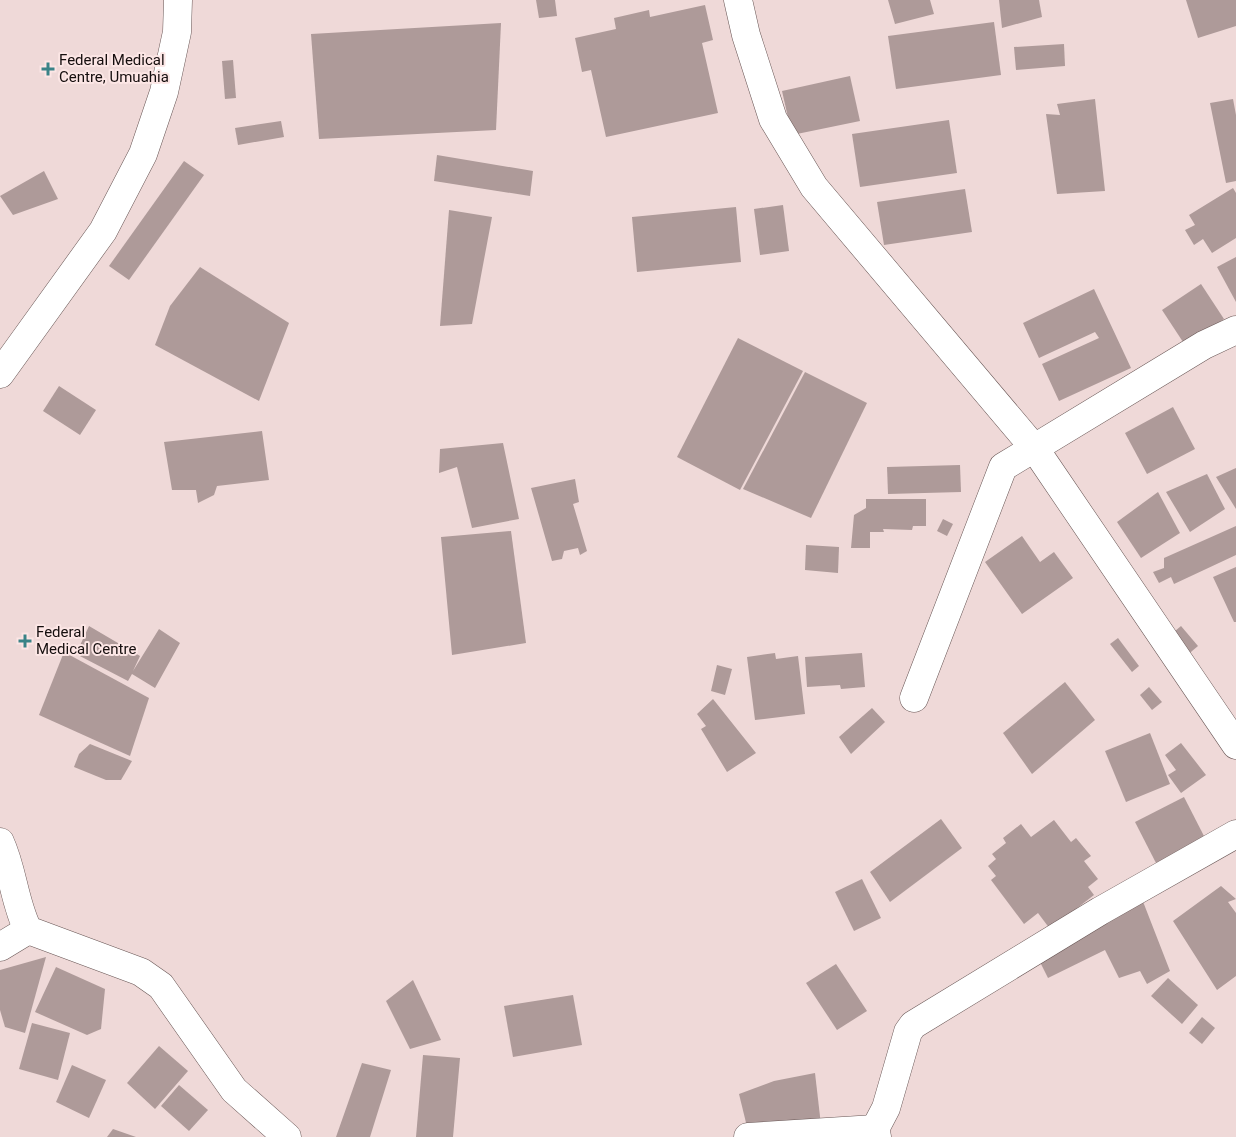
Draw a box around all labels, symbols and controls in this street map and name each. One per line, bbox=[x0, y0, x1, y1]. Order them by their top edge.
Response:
place label: Federal Medical Centre, Umuahia bbox=[59, 51, 169, 86]
marker: Federal Medical Centre, Umuahia bbox=[41, 62, 55, 76]
place label: Federal Medical Centre bbox=[36, 623, 136, 658]
marker: Federal Medical Centre bbox=[18, 634, 32, 648]

